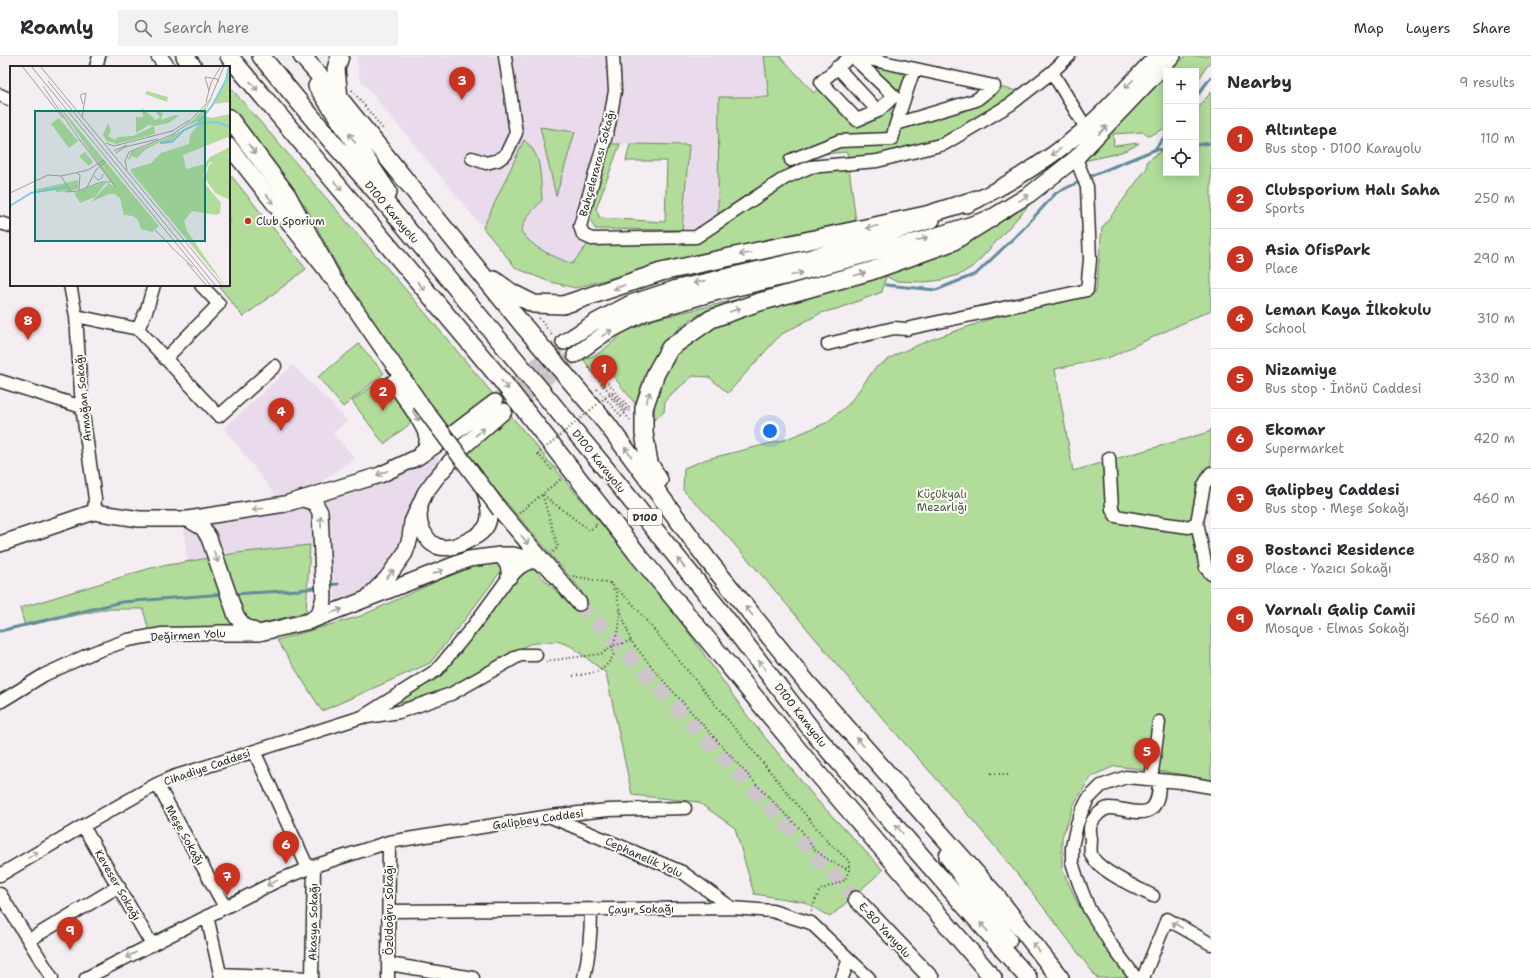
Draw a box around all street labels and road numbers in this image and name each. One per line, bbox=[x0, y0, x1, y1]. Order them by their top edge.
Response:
street label: Bahçelerarası Sokağı bbox=[576, 108, 619, 218]
street label: D100 Karayolu bbox=[361, 178, 422, 247]
street label: Armağan Sokağı bbox=[71, 353, 96, 442]
street label: D100 Karayolu bbox=[568, 427, 629, 496]
road number: D100 bbox=[628, 509, 662, 525]
street label: Değirmen Yolu bbox=[150, 626, 226, 645]
street label: D100 Karayolu bbox=[771, 680, 830, 750]
street label: Cihadiye Caddesi bbox=[162, 746, 253, 789]
street label: Meşe Sokağı bbox=[162, 802, 207, 868]
street label: Galipbey Caddesi bbox=[492, 806, 585, 833]
street label: Cephanelik Yolu bbox=[603, 834, 685, 881]
street label: Keveser Sokağı bbox=[91, 847, 144, 924]
street label: Özüdoğru Sokağı bbox=[382, 865, 397, 955]
street label: Akasya Sokağı bbox=[305, 883, 322, 961]
street label: E-80 Yanyolu bbox=[855, 899, 914, 961]
street label: Çayır Sokağı bbox=[608, 901, 674, 918]

